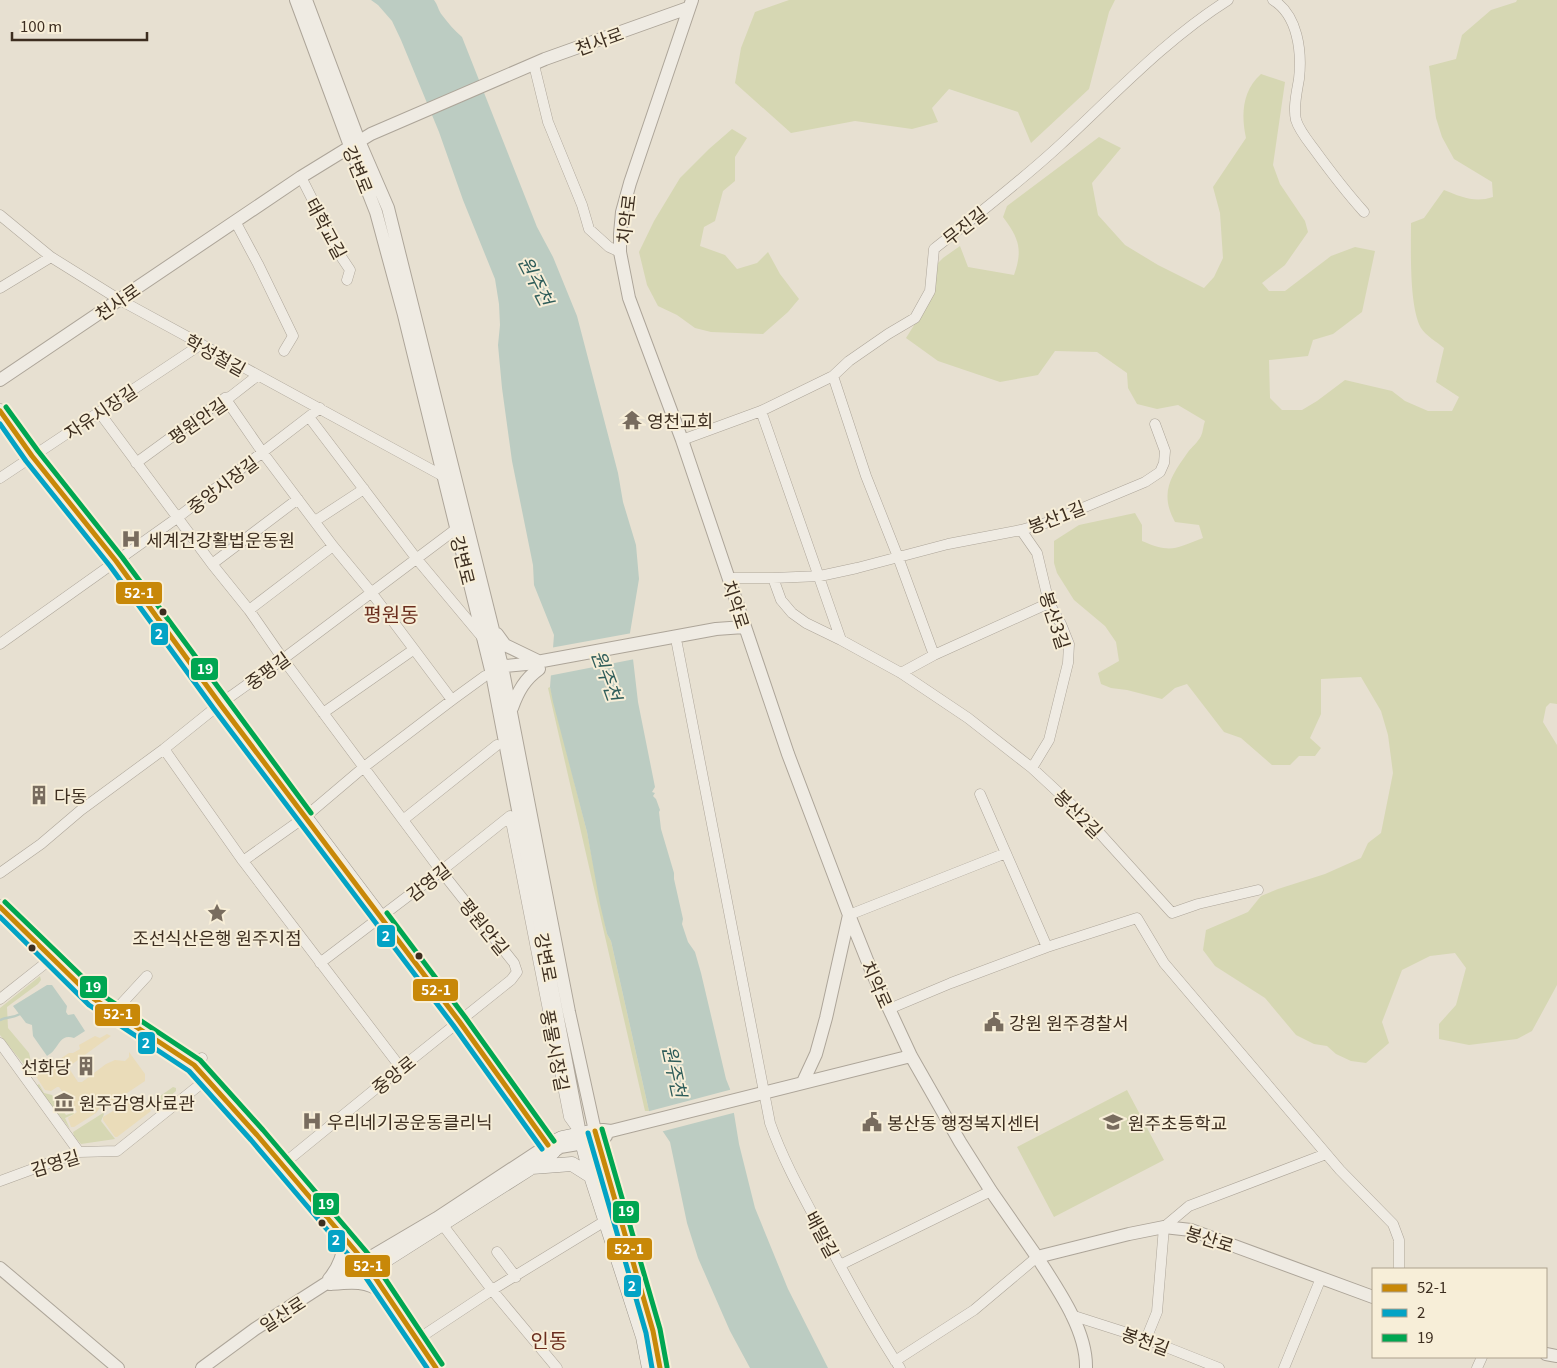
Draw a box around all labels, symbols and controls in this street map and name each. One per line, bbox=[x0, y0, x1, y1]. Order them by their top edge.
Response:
scale bar bbox=[12, 10, 148, 42]
text: 100 m bbox=[20, 15, 62, 36]
street label: 천사로 bbox=[571, 19, 627, 61]
street label: 강변로 bbox=[338, 141, 380, 197]
street label: 태학교길 bbox=[300, 193, 354, 263]
street label: 치악로 bbox=[609, 193, 641, 245]
street label: 무진길 bbox=[936, 199, 992, 251]
water label: 원주천 bbox=[513, 251, 562, 311]
street label: 천사로 bbox=[89, 276, 145, 326]
street label: 학성철길 bbox=[181, 327, 251, 381]
street label: 자유시장길 bbox=[58, 377, 142, 445]
street label: 평원안길 bbox=[162, 390, 232, 450]
place label: 영천교회 bbox=[647, 407, 713, 433]
temple icon: 영천교회 bbox=[621, 409, 643, 431]
street label: 중앙시장길 bbox=[181, 449, 263, 519]
street label: 봉산1길 bbox=[1023, 493, 1089, 539]
place label: 세계건강활법운동원 bbox=[146, 526, 295, 552]
hospital icon: 세계건강활법운동원 bbox=[120, 528, 142, 550]
street label: 강변로 bbox=[445, 533, 483, 587]
street label: 치악로 bbox=[717, 576, 757, 632]
line badge: 52-1 bbox=[115, 581, 163, 605]
text: 52-1 bbox=[124, 582, 154, 602]
street label: 봉산3길 bbox=[1034, 588, 1078, 652]
district label: 평원동 bbox=[363, 599, 419, 628]
unlabelled marker bbox=[158, 607, 168, 617]
line badge: 2 bbox=[150, 622, 169, 646]
text: 2 bbox=[155, 623, 163, 643]
street label: 중평길 bbox=[239, 645, 295, 695]
water label: 원주천 bbox=[586, 646, 630, 706]
line badge: 19 bbox=[190, 657, 219, 681]
text: 19 bbox=[197, 658, 213, 678]
place label: 다동 bbox=[54, 782, 87, 808]
street label: 봉산2길 bbox=[1049, 783, 1109, 843]
building icon: 다동 bbox=[28, 784, 50, 806]
street label: 감영길 bbox=[400, 855, 456, 907]
street label: 평원안길 bbox=[454, 892, 516, 960]
place icon: 조선식산은행 원주지점 bbox=[206, 902, 228, 924]
place label: 조선식산은행 원주지점 bbox=[132, 924, 302, 950]
line badge: 2 bbox=[376, 924, 396, 948]
text: 2 bbox=[382, 925, 390, 945]
street label: 강변로 bbox=[529, 930, 565, 984]
unlabelled marker bbox=[27, 943, 37, 953]
unlabelled marker bbox=[414, 951, 424, 961]
street label: 치악로 bbox=[856, 956, 900, 1012]
line badge: 19 bbox=[79, 975, 108, 999]
text: 19 bbox=[85, 976, 101, 996]
line badge: 52-1 bbox=[412, 978, 459, 1002]
text: 52-1 bbox=[421, 979, 451, 999]
line badge: 52-1 bbox=[94, 1003, 141, 1027]
text: 52-1 bbox=[103, 1003, 133, 1023]
street label: 풍물시장길 bbox=[535, 1007, 577, 1093]
place label: 강원 원주경찰서 bbox=[1009, 1009, 1129, 1035]
public building icon: 강원 원주경찰서 bbox=[983, 1011, 1005, 1033]
line badge: 2 bbox=[137, 1031, 156, 1055]
text: 2 bbox=[142, 1032, 150, 1052]
water label: 원주천 bbox=[657, 1043, 695, 1101]
street label: 중앙로 bbox=[366, 1048, 420, 1100]
place label: 선화당 bbox=[21, 1053, 71, 1079]
building icon: 선화당 bbox=[75, 1055, 97, 1077]
place label: 원주감영사료관 bbox=[79, 1089, 195, 1115]
museum icon: 원주감영사료관 bbox=[53, 1091, 75, 1113]
place label: 우리네기공운동클리닉 bbox=[327, 1108, 493, 1134]
place label: 봉산동 행정복지센터 bbox=[887, 1109, 1040, 1135]
place label: 원주초등학교 bbox=[1128, 1109, 1227, 1135]
hospital icon: 우리네기공운동클리닉 bbox=[301, 1110, 323, 1132]
public building icon: 봉산동 행정복지센터 bbox=[861, 1111, 883, 1133]
school or university icon: 원주초등학교 bbox=[1102, 1111, 1124, 1133]
street label: 감영길 bbox=[27, 1142, 83, 1182]
line badge: 19 bbox=[312, 1192, 340, 1216]
text: 19 bbox=[318, 1193, 334, 1213]
line badge: 19 bbox=[612, 1200, 640, 1224]
text: 19 bbox=[618, 1200, 634, 1220]
street label: 배말길 bbox=[800, 1206, 846, 1262]
unlabelled marker bbox=[317, 1218, 327, 1228]
street label: 봉산로 bbox=[1182, 1218, 1238, 1258]
line badge: 2 bbox=[327, 1229, 346, 1253]
text: 2 bbox=[332, 1229, 340, 1249]
line badge: 52-1 bbox=[606, 1237, 653, 1261]
text: 52-1 bbox=[614, 1238, 644, 1258]
line badge: 52-1 bbox=[344, 1254, 391, 1278]
text: 52-1 bbox=[353, 1255, 383, 1275]
legend bbox=[1372, 1268, 1547, 1358]
line badge: 2 bbox=[623, 1274, 642, 1298]
text: 2 bbox=[628, 1275, 636, 1295]
text: 52-1 bbox=[1417, 1276, 1447, 1297]
street label: 일산로 bbox=[254, 1289, 310, 1337]
text: 2 bbox=[1417, 1301, 1425, 1322]
street label: 봉천길 bbox=[1118, 1319, 1174, 1361]
district label: 인동 bbox=[531, 1325, 567, 1354]
text: 19 bbox=[1417, 1326, 1434, 1347]

